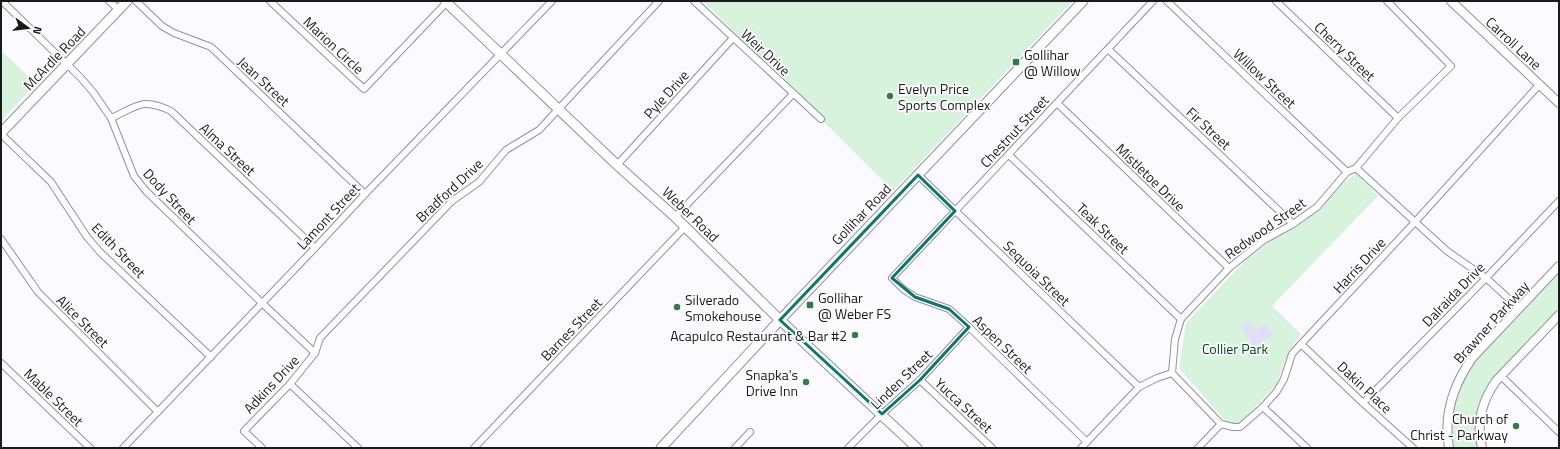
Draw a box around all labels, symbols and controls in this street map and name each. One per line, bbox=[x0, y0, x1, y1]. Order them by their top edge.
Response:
north arrow bbox=[8, 8, 48, 48]
street label: Marion Circle bbox=[299, 11, 369, 79]
street label: Carroll Lane bbox=[1481, 12, 1547, 74]
street label: Cherry Street bbox=[1310, 16, 1380, 86]
street label: McArdle Road bbox=[18, 21, 90, 95]
street label: Weir Drive bbox=[737, 24, 795, 80]
text: N bbox=[29, 25, 46, 36]
street label: Willow Street bbox=[1229, 43, 1301, 113]
place label: Gollihar @ Willow bbox=[1024, 44, 1081, 81]
street label: Jean Street bbox=[233, 51, 295, 111]
marker: Gollihar @ Willow bbox=[1011, 57, 1021, 67]
street label: Pyle Drive bbox=[638, 65, 694, 123]
place label: Evelyn Price Sports Complex bbox=[898, 78, 991, 115]
street label: Chestnut Street bbox=[975, 90, 1053, 172]
marker: Evelyn Price Sports Complex bbox=[885, 91, 895, 101]
street label: Fir Street bbox=[1182, 102, 1236, 154]
street label: Alma Street bbox=[195, 118, 261, 180]
street label: Mistletoe Drive bbox=[1111, 138, 1191, 216]
street label: Bradford Drive bbox=[411, 153, 487, 227]
street label: Dody Street bbox=[139, 163, 202, 229]
street label: Lamont Street bbox=[292, 178, 365, 254]
street label: Gollihar Road bbox=[826, 179, 896, 249]
street label: Weber Road bbox=[658, 181, 724, 247]
street label: Redwood Street bbox=[1220, 192, 1310, 264]
street label: Teak Street bbox=[1072, 198, 1134, 259]
street label: Edith Street bbox=[87, 218, 151, 282]
street label: Harris Drive bbox=[1328, 232, 1390, 298]
street label: Sequoia Street bbox=[999, 236, 1075, 311]
street label: Dalraida Drive bbox=[1417, 257, 1489, 331]
street label: Brawner Parkway bbox=[1448, 276, 1534, 368]
place label: Gollihar @ Weber FS bbox=[818, 287, 891, 324]
place label: Silverado Smokehouse bbox=[685, 289, 761, 326]
street label: Alice Street bbox=[52, 290, 114, 352]
street label: Barnes Street bbox=[535, 293, 607, 365]
marker: Gollihar @ Weber FS bbox=[805, 300, 815, 310]
marker: Silverado Smokehouse bbox=[672, 302, 682, 312]
street label: Aspen Street bbox=[968, 310, 1038, 378]
place label: Acapulco Restaurant & Bar #2 bbox=[670, 325, 847, 346]
marker: Acapulco Restaurant & Bar #2 bbox=[850, 330, 860, 340]
park label: Collier Park bbox=[1202, 338, 1268, 359]
street label: Linden Street bbox=[865, 344, 937, 414]
street label: Adkins Drive bbox=[238, 350, 304, 418]
street label: Dakin Place bbox=[1333, 356, 1397, 418]
street label: Mable Street bbox=[20, 363, 89, 431]
place label: Snapka's Drive Inn bbox=[746, 364, 798, 401]
street label: Yucca Street bbox=[930, 373, 998, 437]
marker: Snapka's Drive Inn bbox=[801, 377, 811, 387]
place label: Church of Christ - Parkway bbox=[1410, 408, 1508, 445]
marker: Church of Christ - Parkway bbox=[1511, 421, 1521, 431]

